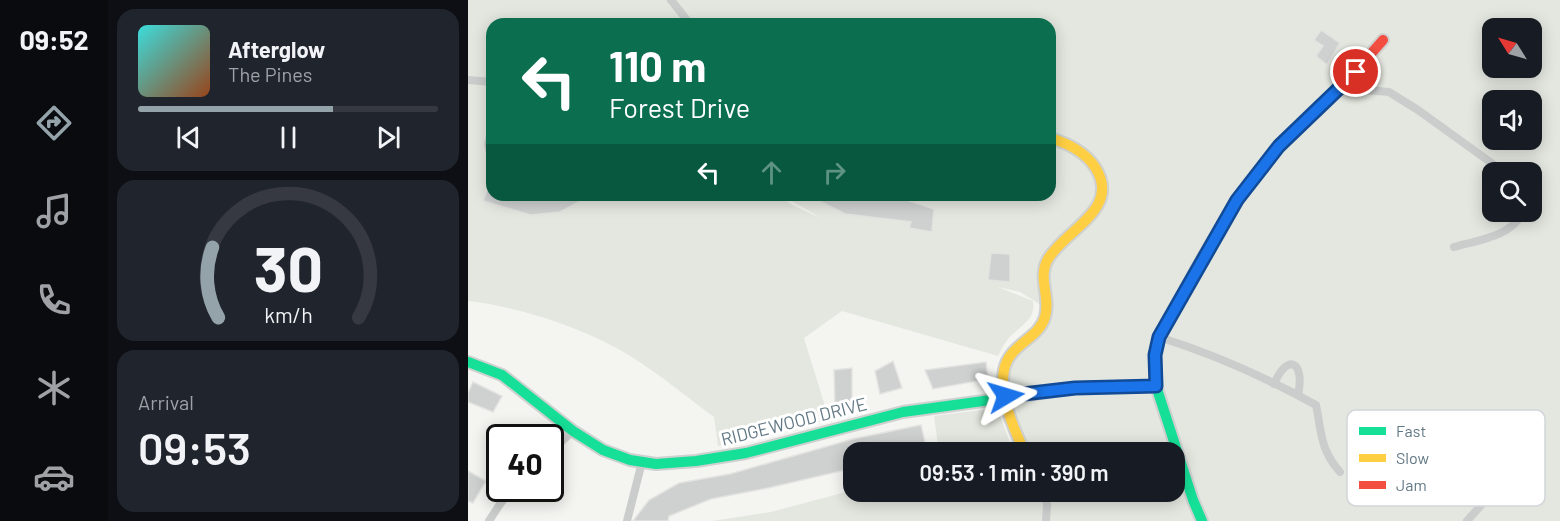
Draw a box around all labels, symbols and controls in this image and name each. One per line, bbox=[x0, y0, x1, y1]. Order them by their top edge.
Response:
north arrow bbox=[1482, 18, 1542, 78]
map controls bbox=[1482, 18, 1542, 222]
text: 09:52 bbox=[19, 23, 89, 55]
text: Afterglow bbox=[228, 36, 325, 62]
text: 110 m bbox=[609, 40, 706, 90]
icon: left bbox=[510, 42, 588, 120]
pin bbox=[1330, 46, 1381, 97]
icon: arrive bbox=[1339, 55, 1372, 88]
text: The Pines bbox=[228, 62, 312, 86]
button: sound bbox=[1482, 90, 1542, 150]
text: Forest Drive bbox=[609, 91, 750, 123]
icon: directions bbox=[33, 102, 75, 144]
icon: previous bbox=[172, 121, 205, 154]
icon: pause bbox=[272, 121, 305, 154]
icon: next bbox=[372, 121, 405, 154]
icon: left bbox=[692, 156, 725, 189]
icon: ahead bbox=[755, 156, 788, 189]
icon: right bbox=[818, 156, 851, 189]
button: search bbox=[1482, 162, 1542, 222]
icon: music bbox=[33, 190, 75, 232]
text: 30 bbox=[253, 230, 323, 304]
icon: phone bbox=[33, 279, 75, 321]
text: km/h bbox=[264, 302, 312, 327]
position arrow bbox=[974, 364, 1038, 428]
icon: climate bbox=[33, 367, 75, 409]
text: Arrival bbox=[138, 390, 194, 414]
street label: RIDGEWOOD DRIVE bbox=[719, 392, 869, 450]
legend bbox=[1347, 410, 1545, 506]
text: 09:53 bbox=[138, 420, 251, 474]
text: Fast bbox=[1396, 421, 1426, 440]
speed limit sign: 40 bbox=[486, 424, 564, 502]
text: Slow bbox=[1396, 448, 1429, 467]
icon: car bbox=[33, 456, 75, 498]
text: 09:53 · 1 min · 390 m bbox=[919, 459, 1109, 485]
text: Jam bbox=[1396, 475, 1427, 494]

